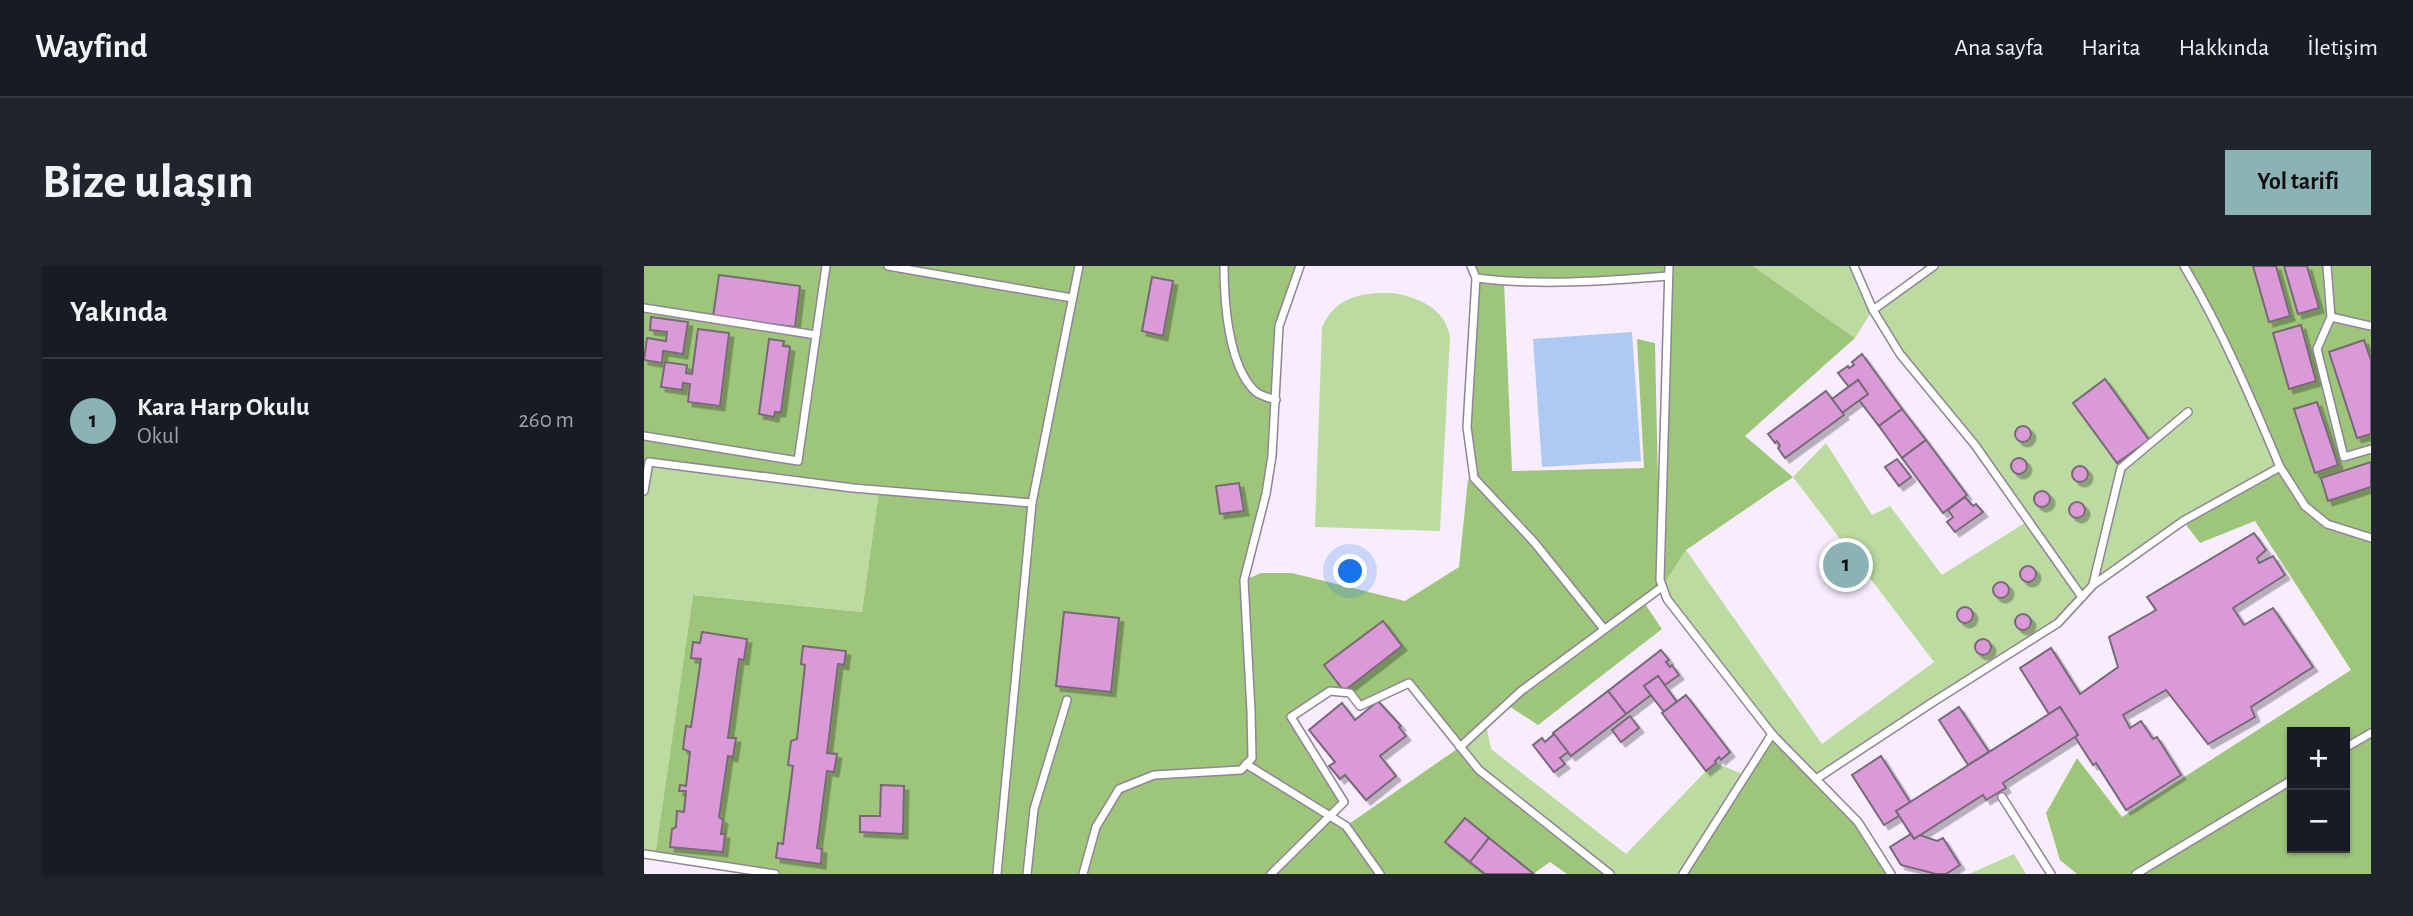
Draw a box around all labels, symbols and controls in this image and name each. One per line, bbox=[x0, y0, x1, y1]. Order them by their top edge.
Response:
text: Wayfind bbox=[35, 31, 148, 64]
text: Ana sayfa bbox=[1954, 36, 2044, 60]
text: Harita bbox=[2082, 36, 2141, 60]
text: Hakkında bbox=[2179, 36, 2269, 60]
text: İletişim bbox=[2307, 36, 2378, 60]
button: Yol tarifi bbox=[2225, 150, 2371, 215]
text: Bize ulaşın bbox=[42, 158, 254, 207]
text: Yakında bbox=[70, 297, 168, 327]
text: Kara Harp Okulu bbox=[137, 394, 310, 420]
text: 1 bbox=[89, 409, 97, 432]
text: 260 m bbox=[518, 409, 574, 432]
text: Okul bbox=[137, 425, 180, 448]
pin: 1 bbox=[1823, 539, 1869, 591]
your location bbox=[1333, 554, 1367, 588]
map controls bbox=[2287, 727, 2350, 853]
button: + bbox=[2287, 727, 2350, 790]
button: − bbox=[2287, 790, 2350, 853]

